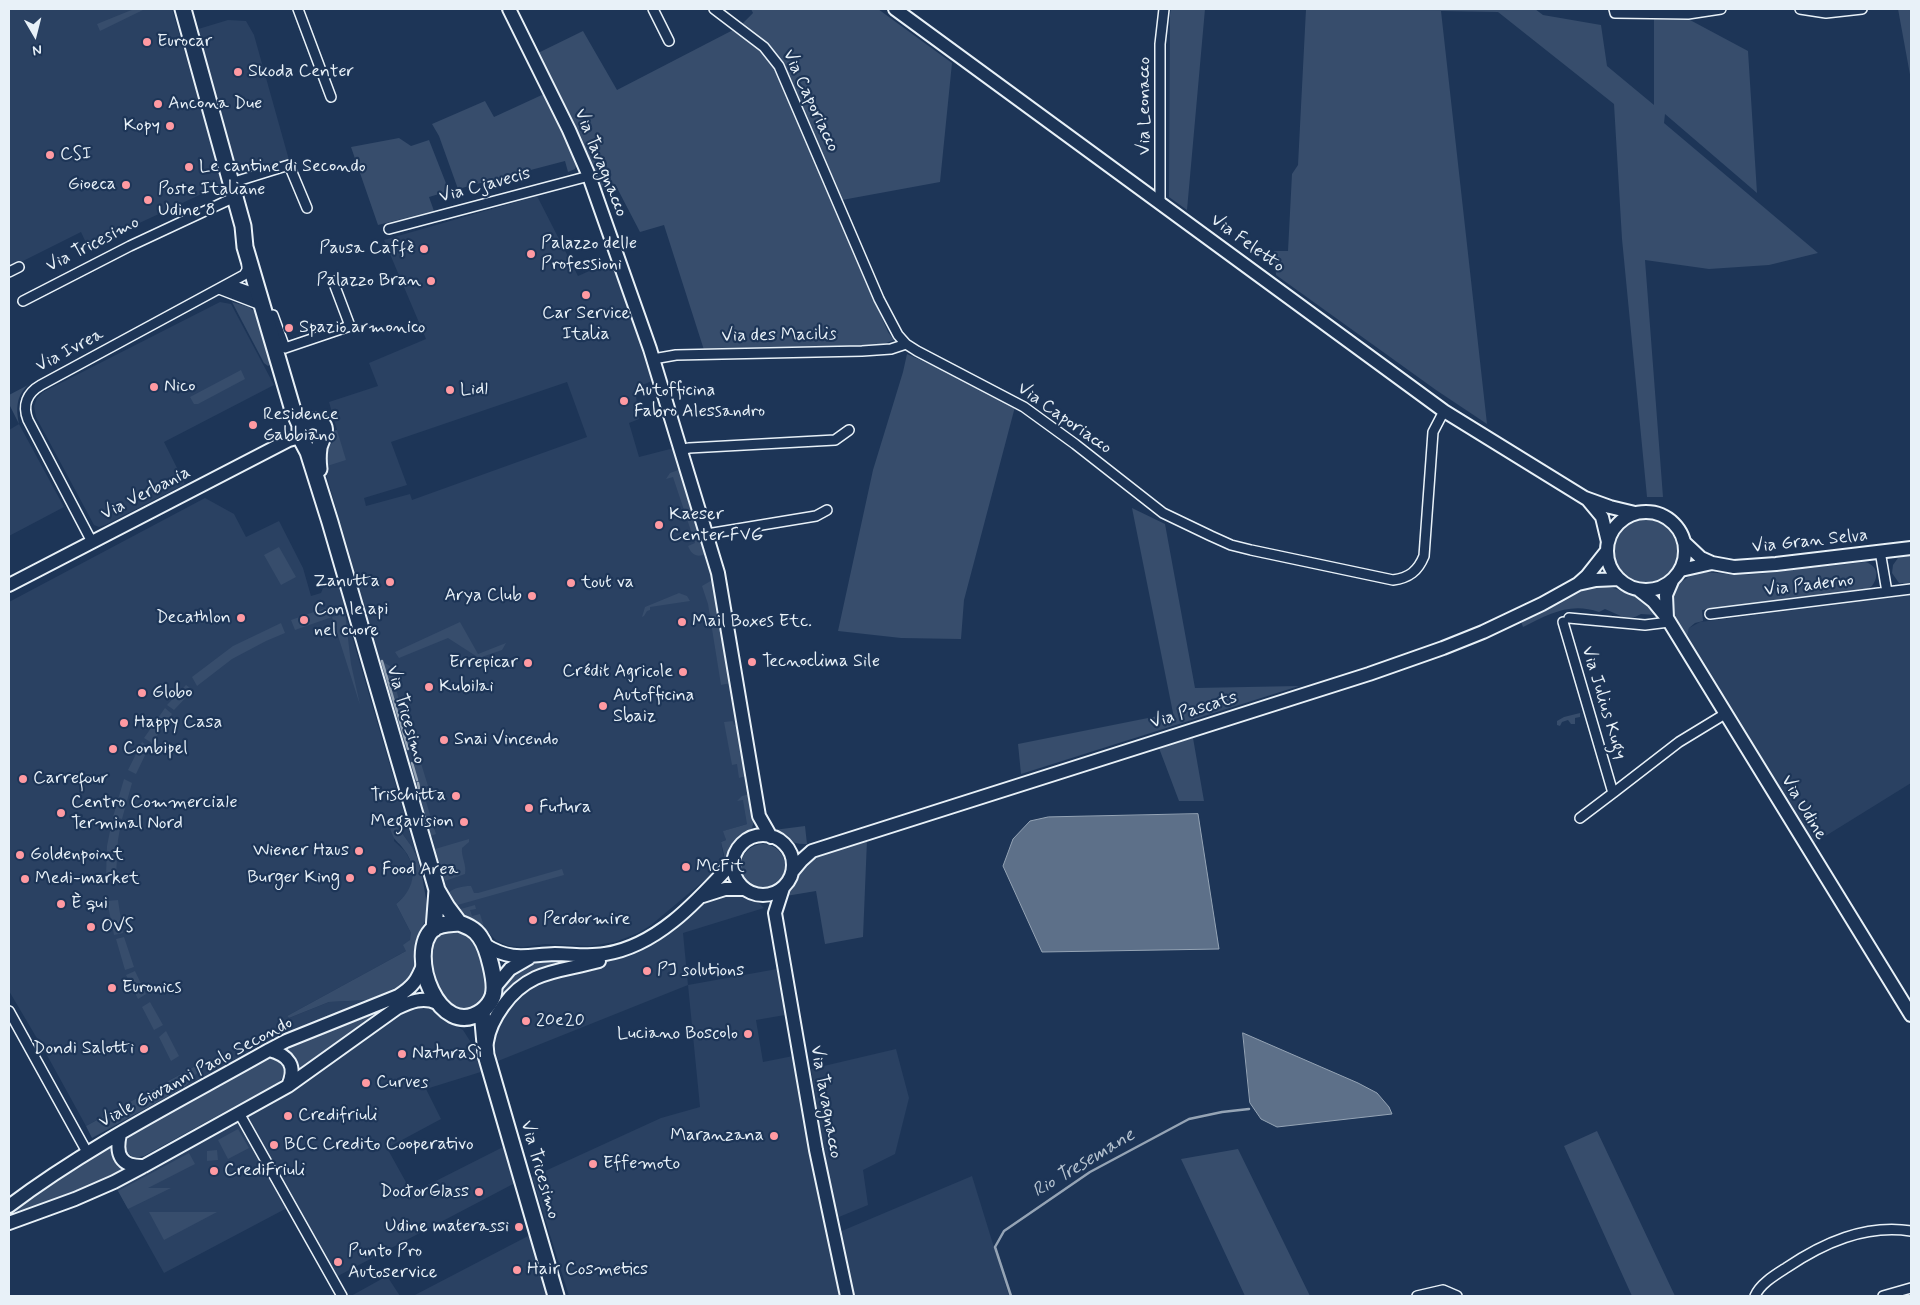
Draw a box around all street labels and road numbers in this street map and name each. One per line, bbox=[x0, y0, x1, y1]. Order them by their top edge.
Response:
street label: Via Caporiacco bbox=[777, 46, 843, 156]
street label: Via Leonacco bbox=[1134, 57, 1156, 155]
street label: Via Tavagnacco bbox=[569, 106, 631, 220]
street label: Via Cjavecis bbox=[437, 163, 533, 209]
street label: Via Feletto bbox=[1206, 210, 1288, 278]
street label: Via Tricesimo bbox=[43, 212, 143, 278]
street label: Via Ivrea bbox=[32, 324, 108, 378]
street label: Via des Macilis bbox=[721, 324, 837, 348]
street label: Via Caporiacco bbox=[1012, 378, 1116, 460]
street label: Via Verbania bbox=[98, 462, 194, 526]
street label: Via Gran Selva bbox=[1751, 525, 1869, 559]
street label: Via Paderno bbox=[1763, 570, 1855, 602]
street label: Via Julius Kugy bbox=[1576, 644, 1630, 762]
street label: Via Tricesimo bbox=[381, 663, 429, 767]
street label: Via Pascats bbox=[1148, 687, 1240, 735]
street label: Via Udine bbox=[1775, 772, 1831, 844]
street label: Viale Giovanni Paolo Secondo bbox=[95, 1013, 297, 1133]
street label: Via Tavagnacco bbox=[804, 1044, 846, 1160]
street label: Via Tricesimo bbox=[515, 1118, 563, 1222]

